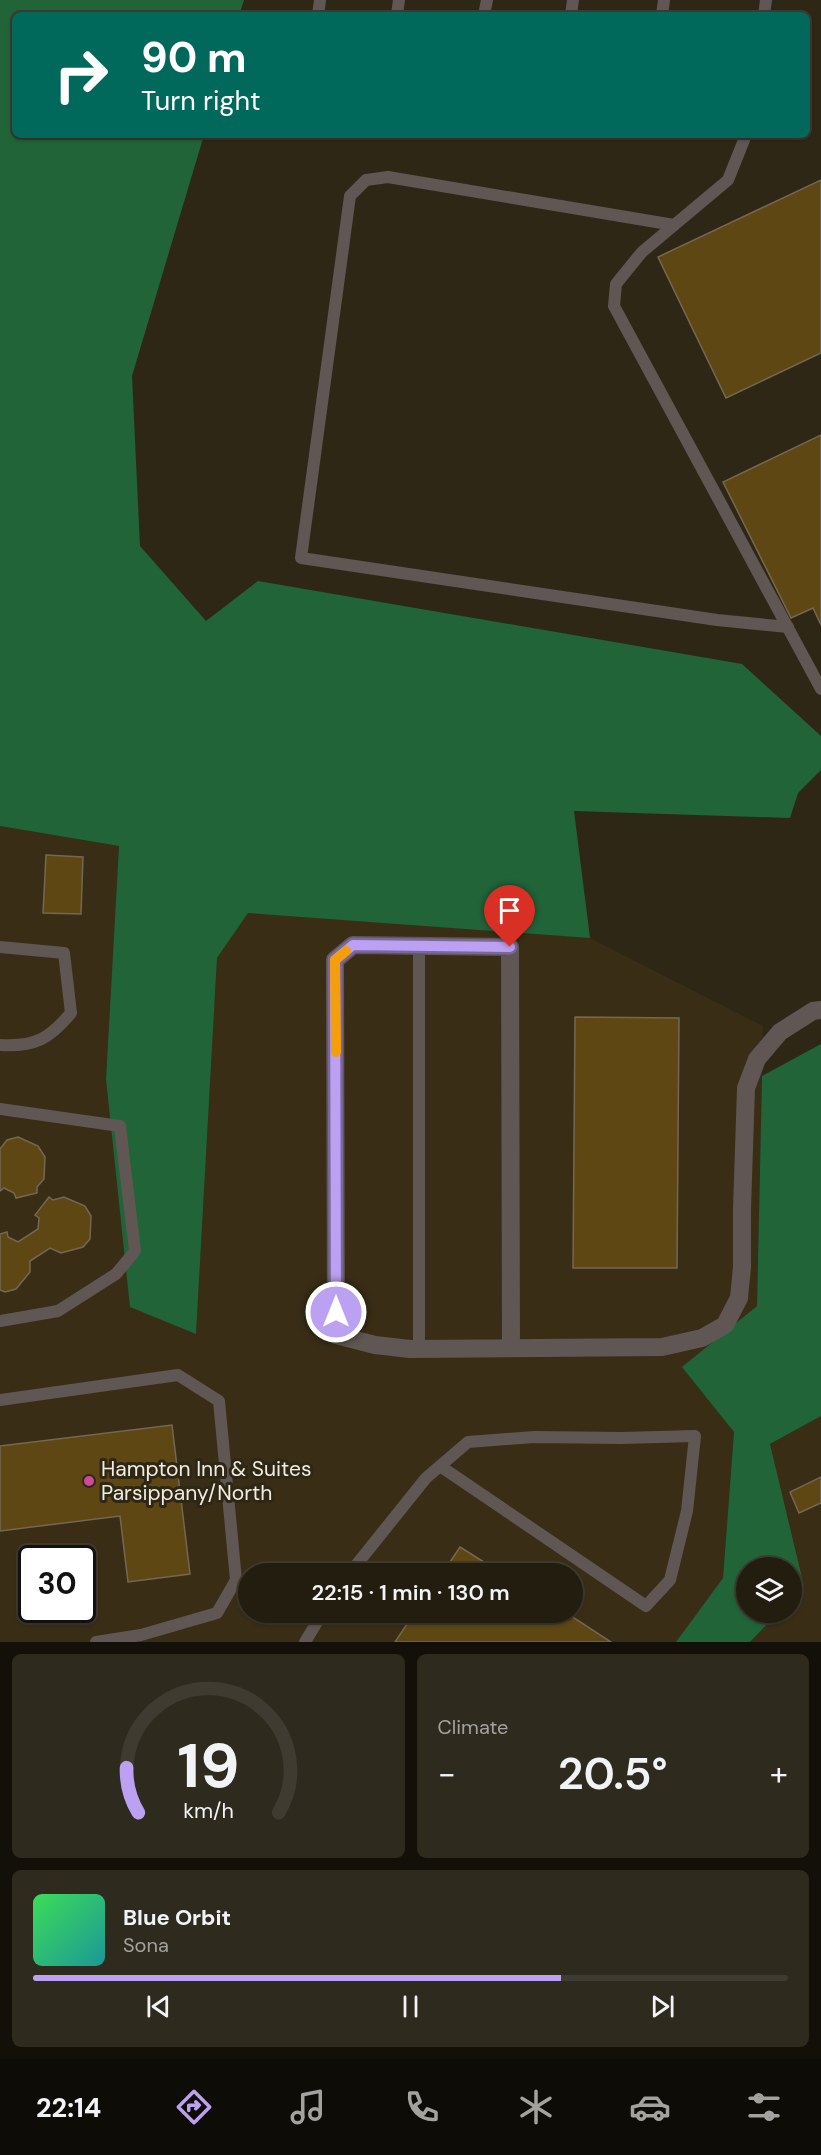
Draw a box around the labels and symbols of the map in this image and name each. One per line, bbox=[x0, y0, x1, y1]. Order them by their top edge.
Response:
pin bbox=[484, 885, 535, 947]
position arrow bbox=[304, 1280, 368, 1344]
place label: Hampton Inn & Suites Parsippany/North bbox=[101, 1455, 311, 1507]
marker: Hampton Inn & Suites Parsippany/North bbox=[82, 1474, 96, 1488]
speed limit sign: 30 bbox=[18, 1545, 96, 1623]

